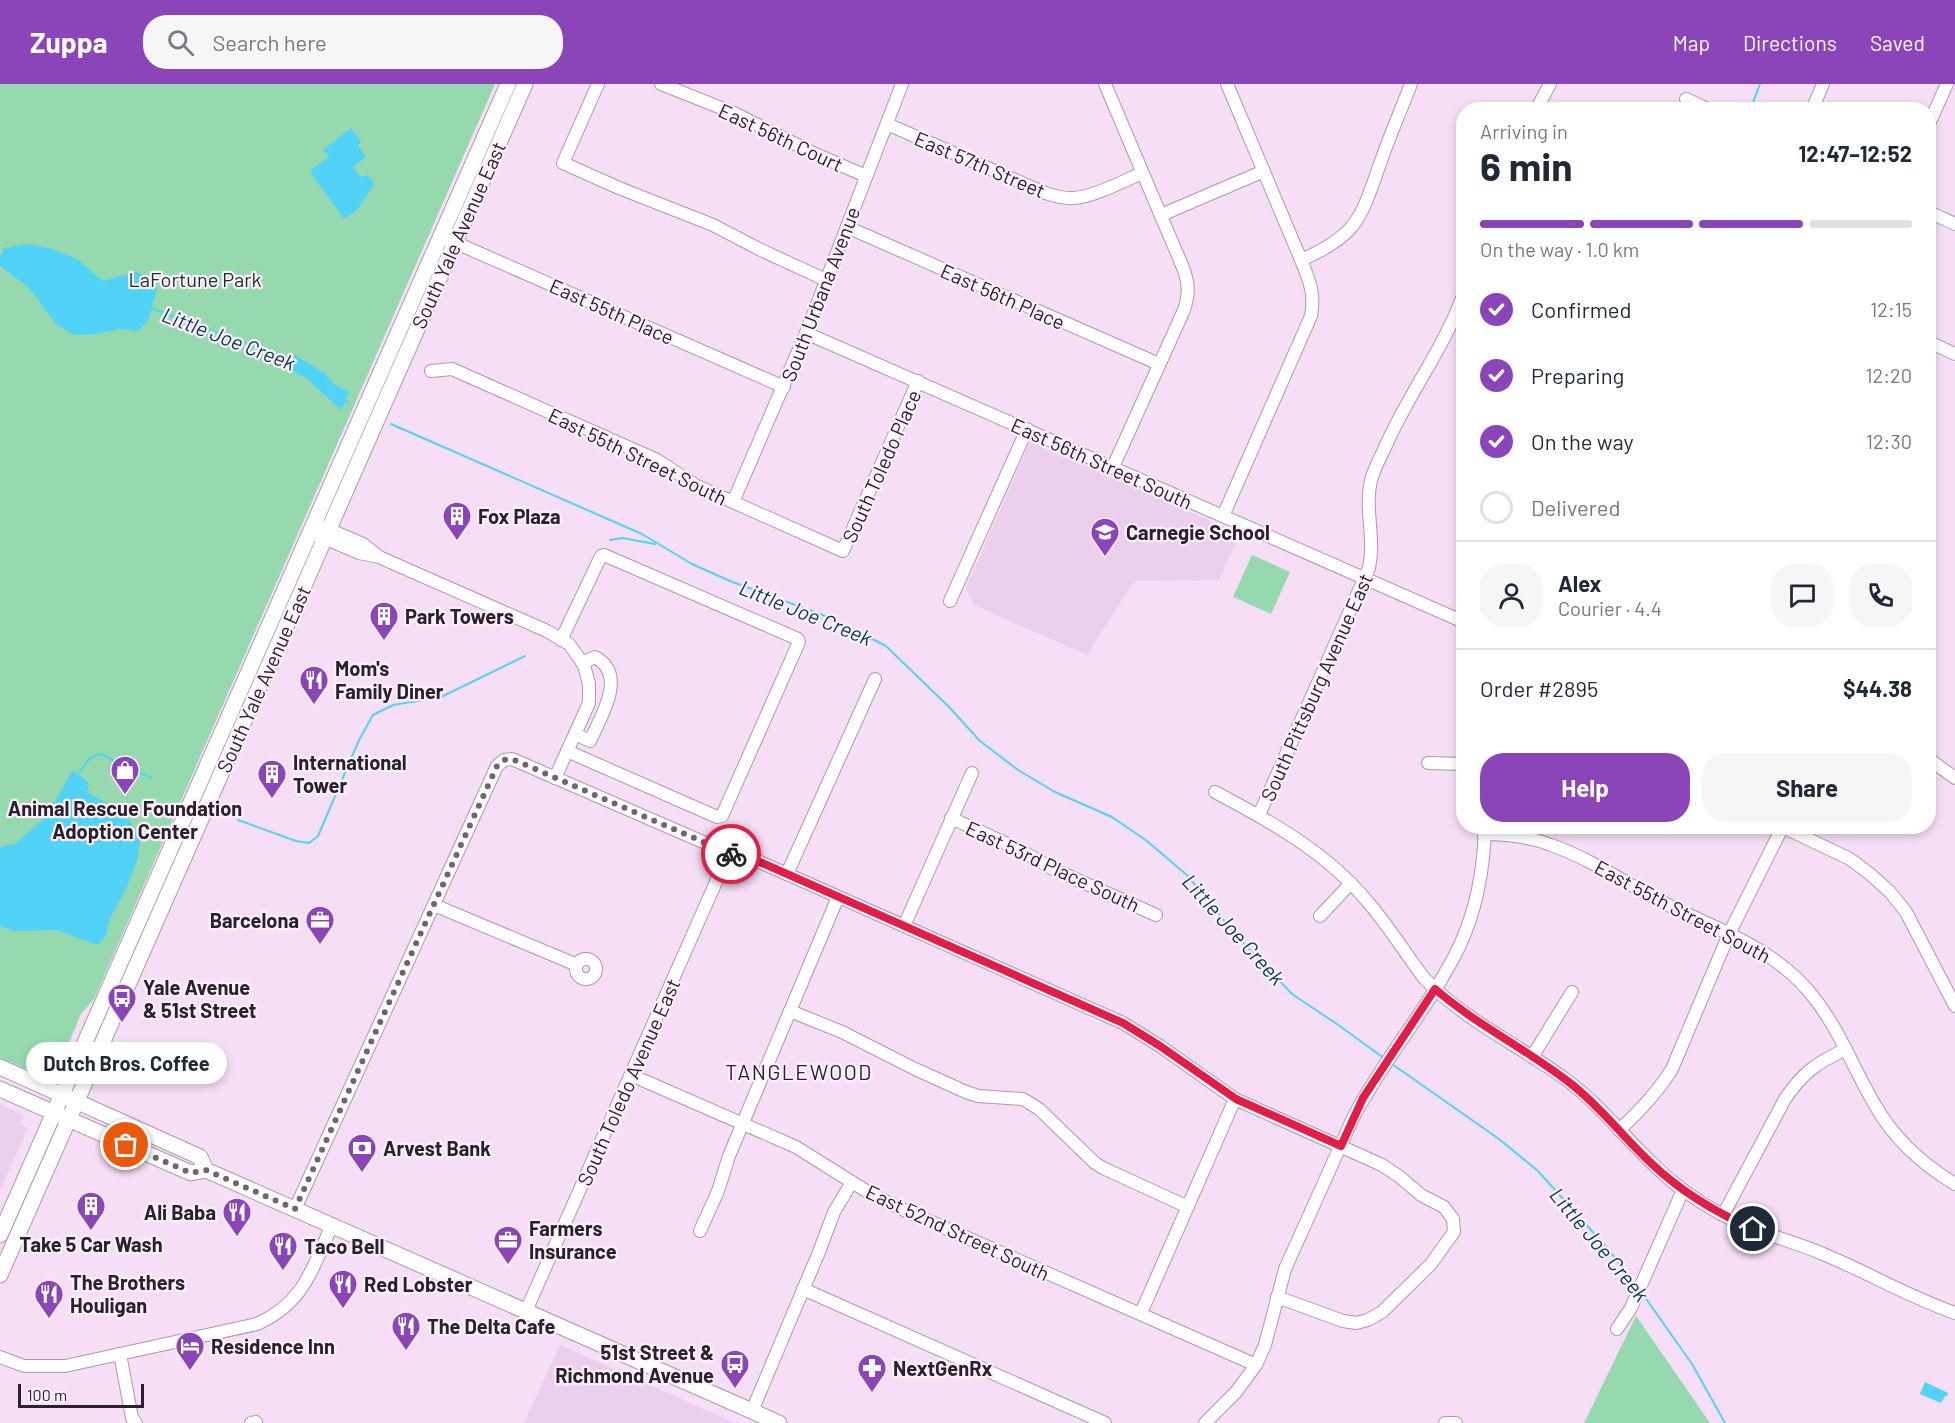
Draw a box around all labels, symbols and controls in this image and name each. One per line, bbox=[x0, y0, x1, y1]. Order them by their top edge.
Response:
search box bbox=[143, 15, 563, 69]
text: Zuppa bbox=[30, 25, 107, 59]
icon: search bbox=[164, 26, 197, 59]
text: Search here bbox=[212, 29, 327, 55]
text: Map bbox=[1673, 30, 1710, 55]
text: Directions bbox=[1743, 30, 1837, 55]
text: Saved bbox=[1870, 30, 1925, 55]
street label: East 56th Court bbox=[715, 98, 847, 176]
text: Arriving in bbox=[1480, 119, 1568, 143]
street label: East 57th Street bbox=[911, 126, 1049, 202]
street label: South Yale Avenue East bbox=[406, 138, 510, 332]
text: 12:47–12:52 bbox=[1798, 140, 1912, 166]
text: 6 min bbox=[1480, 142, 1573, 189]
street label: South Urbana Avenue bbox=[776, 203, 864, 385]
text: On the way · 1.0 km bbox=[1480, 237, 1639, 261]
street label: East 56th Place bbox=[937, 258, 1069, 334]
park label: LaFortune Park bbox=[128, 267, 262, 291]
street label: East 55th Place bbox=[546, 273, 678, 349]
icon: check bbox=[1480, 293, 1513, 326]
text: Confirmed bbox=[1531, 296, 1631, 322]
text: 12:15 bbox=[1870, 297, 1912, 321]
water label: Little Joe Creek bbox=[159, 301, 300, 375]
icon: check bbox=[1480, 359, 1513, 392]
text: Preparing bbox=[1531, 362, 1624, 388]
text: 12:20 bbox=[1865, 363, 1912, 387]
street label: South Toledo Place bbox=[836, 386, 926, 546]
street label: East 55th Street South bbox=[545, 402, 731, 510]
street label: East 56th Street South bbox=[1008, 412, 1196, 514]
icon: check bbox=[1480, 425, 1513, 458]
text: On the way bbox=[1531, 428, 1634, 454]
text: 12:30 bbox=[1866, 429, 1912, 453]
text: Delivered bbox=[1531, 494, 1620, 520]
building icon: Fox Plaza bbox=[441, 500, 473, 542]
place label: Fox Plaza bbox=[478, 504, 561, 528]
school or university icon: Carnegie School bbox=[1089, 516, 1121, 558]
place label: Carnegie School bbox=[1126, 520, 1270, 544]
button: person bbox=[1480, 564, 1543, 627]
button: chat bbox=[1771, 564, 1834, 627]
button: phone bbox=[1849, 564, 1912, 627]
street label: South Pittsburg Avenue East bbox=[1255, 569, 1377, 805]
text: Alex bbox=[1558, 570, 1601, 596]
water label: Little Joe Creek bbox=[736, 574, 877, 650]
street label: South Yale Avenue East bbox=[211, 582, 315, 776]
text: Courier · 4.4 bbox=[1558, 596, 1662, 620]
building icon: Park Towers bbox=[368, 600, 400, 642]
place label: Park Towers bbox=[405, 604, 514, 628]
place label: Mom's Family Diner bbox=[335, 656, 444, 703]
restaurant icon: Mom's Family Diner bbox=[298, 664, 330, 706]
text: Order #2895 bbox=[1480, 675, 1598, 701]
text: $44.38 bbox=[1843, 675, 1912, 701]
place label: International Tower bbox=[293, 750, 407, 797]
button: Help bbox=[1480, 753, 1690, 822]
button: Share bbox=[1702, 753, 1912, 822]
shop icon: Animal Rescue Foundation Adoption Center bbox=[109, 754, 141, 796]
building icon: International Tower bbox=[256, 758, 288, 800]
place label: Animal Rescue Foundation Adoption Center bbox=[8, 796, 242, 843]
street label: East 53rd Place South bbox=[962, 815, 1144, 917]
courier bbox=[701, 824, 761, 884]
icon: bike bbox=[715, 838, 748, 871]
street label: East 55th Street South bbox=[1591, 854, 1775, 968]
water label: Little Joe Creek bbox=[1178, 868, 1291, 990]
office icon: Barcelona bbox=[304, 904, 336, 946]
place label: Barcelona bbox=[210, 908, 299, 932]
place label: Yale Avenue & 51st Street bbox=[143, 975, 256, 1022]
street label: South Toledo Avenue East bbox=[571, 975, 685, 1189]
bus stop icon: Yale Avenue & 51st Street bbox=[106, 982, 138, 1024]
callout: Dutch Bros. Coffee bbox=[26, 1043, 226, 1085]
text: Dutch Bros. Coffee bbox=[43, 1051, 210, 1075]
district label: TANGLEWOOD bbox=[725, 1059, 873, 1084]
pin bbox=[100, 1119, 151, 1170]
icon: bag bbox=[109, 1128, 142, 1161]
bank icon: Arvest Bank bbox=[346, 1132, 378, 1174]
place label: Arvest Bank bbox=[383, 1136, 491, 1160]
street label: East 52nd Street South bbox=[862, 1179, 1054, 1285]
water label: Little Joe Creek bbox=[1545, 1182, 1655, 1306]
building icon: Take 5 Car Wash bbox=[75, 1190, 107, 1232]
restaurant icon: Ali Baba bbox=[221, 1196, 253, 1238]
place label: Ali Baba bbox=[144, 1200, 216, 1224]
pin bbox=[1727, 1203, 1778, 1254]
icon: home bbox=[1736, 1212, 1769, 1245]
place label: Farmers Insurance bbox=[529, 1216, 617, 1263]
office icon: Farmers Insurance bbox=[492, 1224, 524, 1266]
restaurant icon: Taco Bell bbox=[267, 1230, 299, 1272]
place label: Take 5 Car Wash bbox=[19, 1232, 163, 1256]
place label: Taco Bell bbox=[304, 1234, 384, 1258]
restaurant icon: Red Lobster bbox=[327, 1268, 359, 1310]
place label: The Brothers Houligan bbox=[70, 1270, 185, 1317]
place label: Red Lobster bbox=[364, 1272, 473, 1296]
restaurant icon: The Brothers Houligan bbox=[33, 1278, 65, 1320]
restaurant icon: The Delta Cafe bbox=[390, 1310, 422, 1352]
place label: The Delta Cafe bbox=[427, 1314, 555, 1338]
hotel icon: Residence Inn bbox=[174, 1330, 206, 1372]
place label: Residence Inn bbox=[211, 1334, 335, 1358]
place label: 51st Street & Richmond Avenue bbox=[555, 1340, 714, 1387]
bus stop icon: 51st Street & Richmond Avenue bbox=[719, 1348, 751, 1390]
pharmacy icon: NextGenRx bbox=[856, 1352, 888, 1394]
place label: NextGenRx bbox=[893, 1356, 992, 1380]
scale bar bbox=[18, 1381, 144, 1408]
text: 100 m bbox=[27, 1385, 67, 1404]

